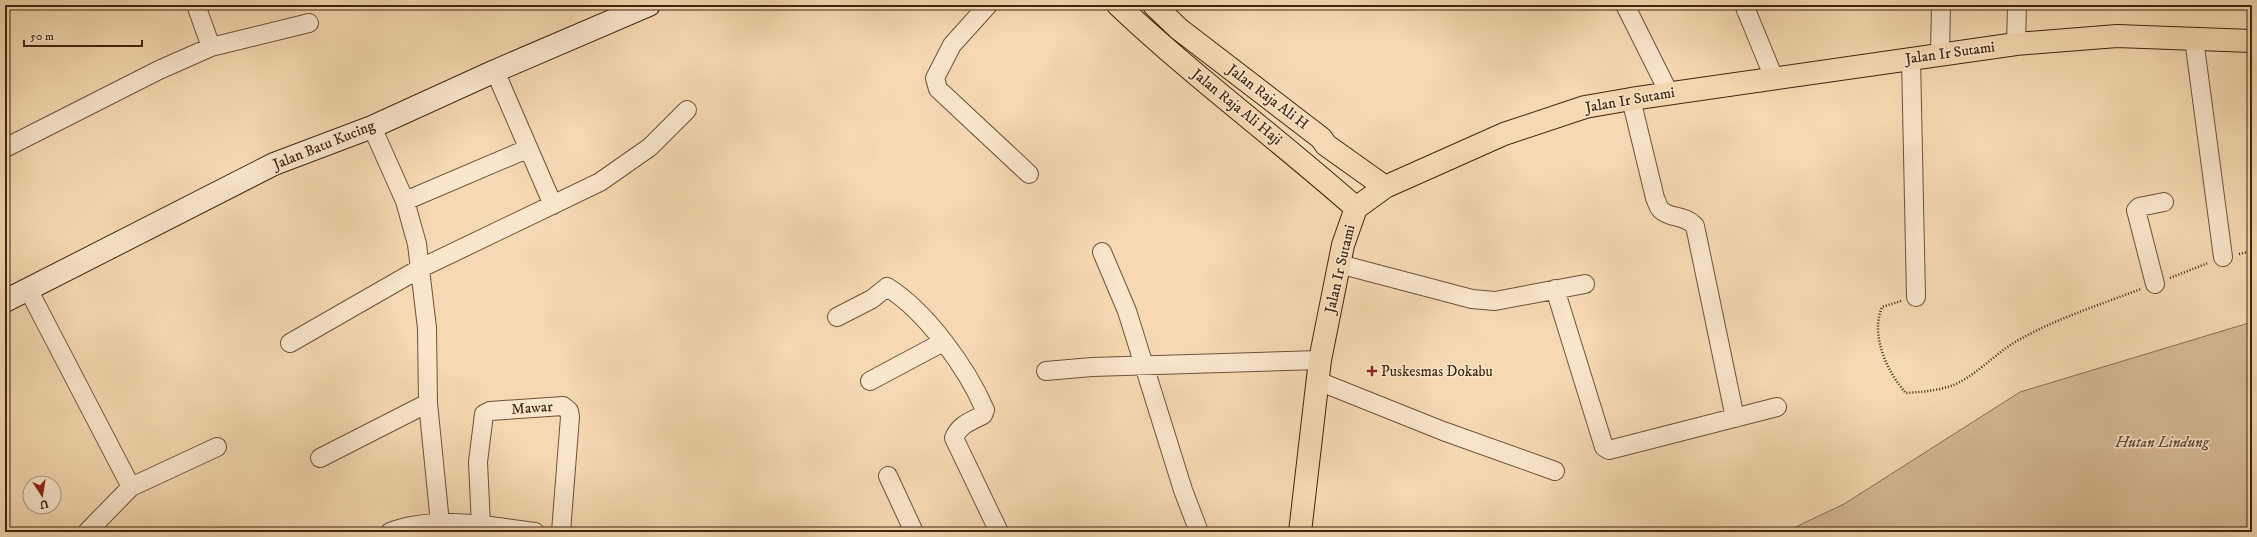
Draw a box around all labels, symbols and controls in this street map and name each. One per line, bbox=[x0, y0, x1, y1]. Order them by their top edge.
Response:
scale bar bbox=[24, 22, 142, 48]
text: 50 m bbox=[30, 29, 54, 44]
street label: Jalan Ir Sutami bbox=[1902, 37, 1996, 69]
street label: Jalan Raja Ali H bbox=[1222, 59, 1313, 134]
street label: Jalan Raja Ali Haji bbox=[1186, 63, 1286, 149]
street label: Jalan Ir Sutami bbox=[1582, 83, 1676, 118]
street label: Jalan Batu Kucing bbox=[268, 116, 378, 175]
street label: Jalan Ir Sutami bbox=[1320, 223, 1359, 317]
place label: Puskesmas Dokabu bbox=[1381, 362, 1493, 381]
marker: Puskesmas Dokabu bbox=[1366, 365, 1378, 377]
street label: Mawar bbox=[511, 397, 554, 419]
park label: Hutan Lindung bbox=[2114, 433, 2211, 452]
north arrow bbox=[22, 475, 62, 515]
text: U bbox=[38, 496, 49, 512]

